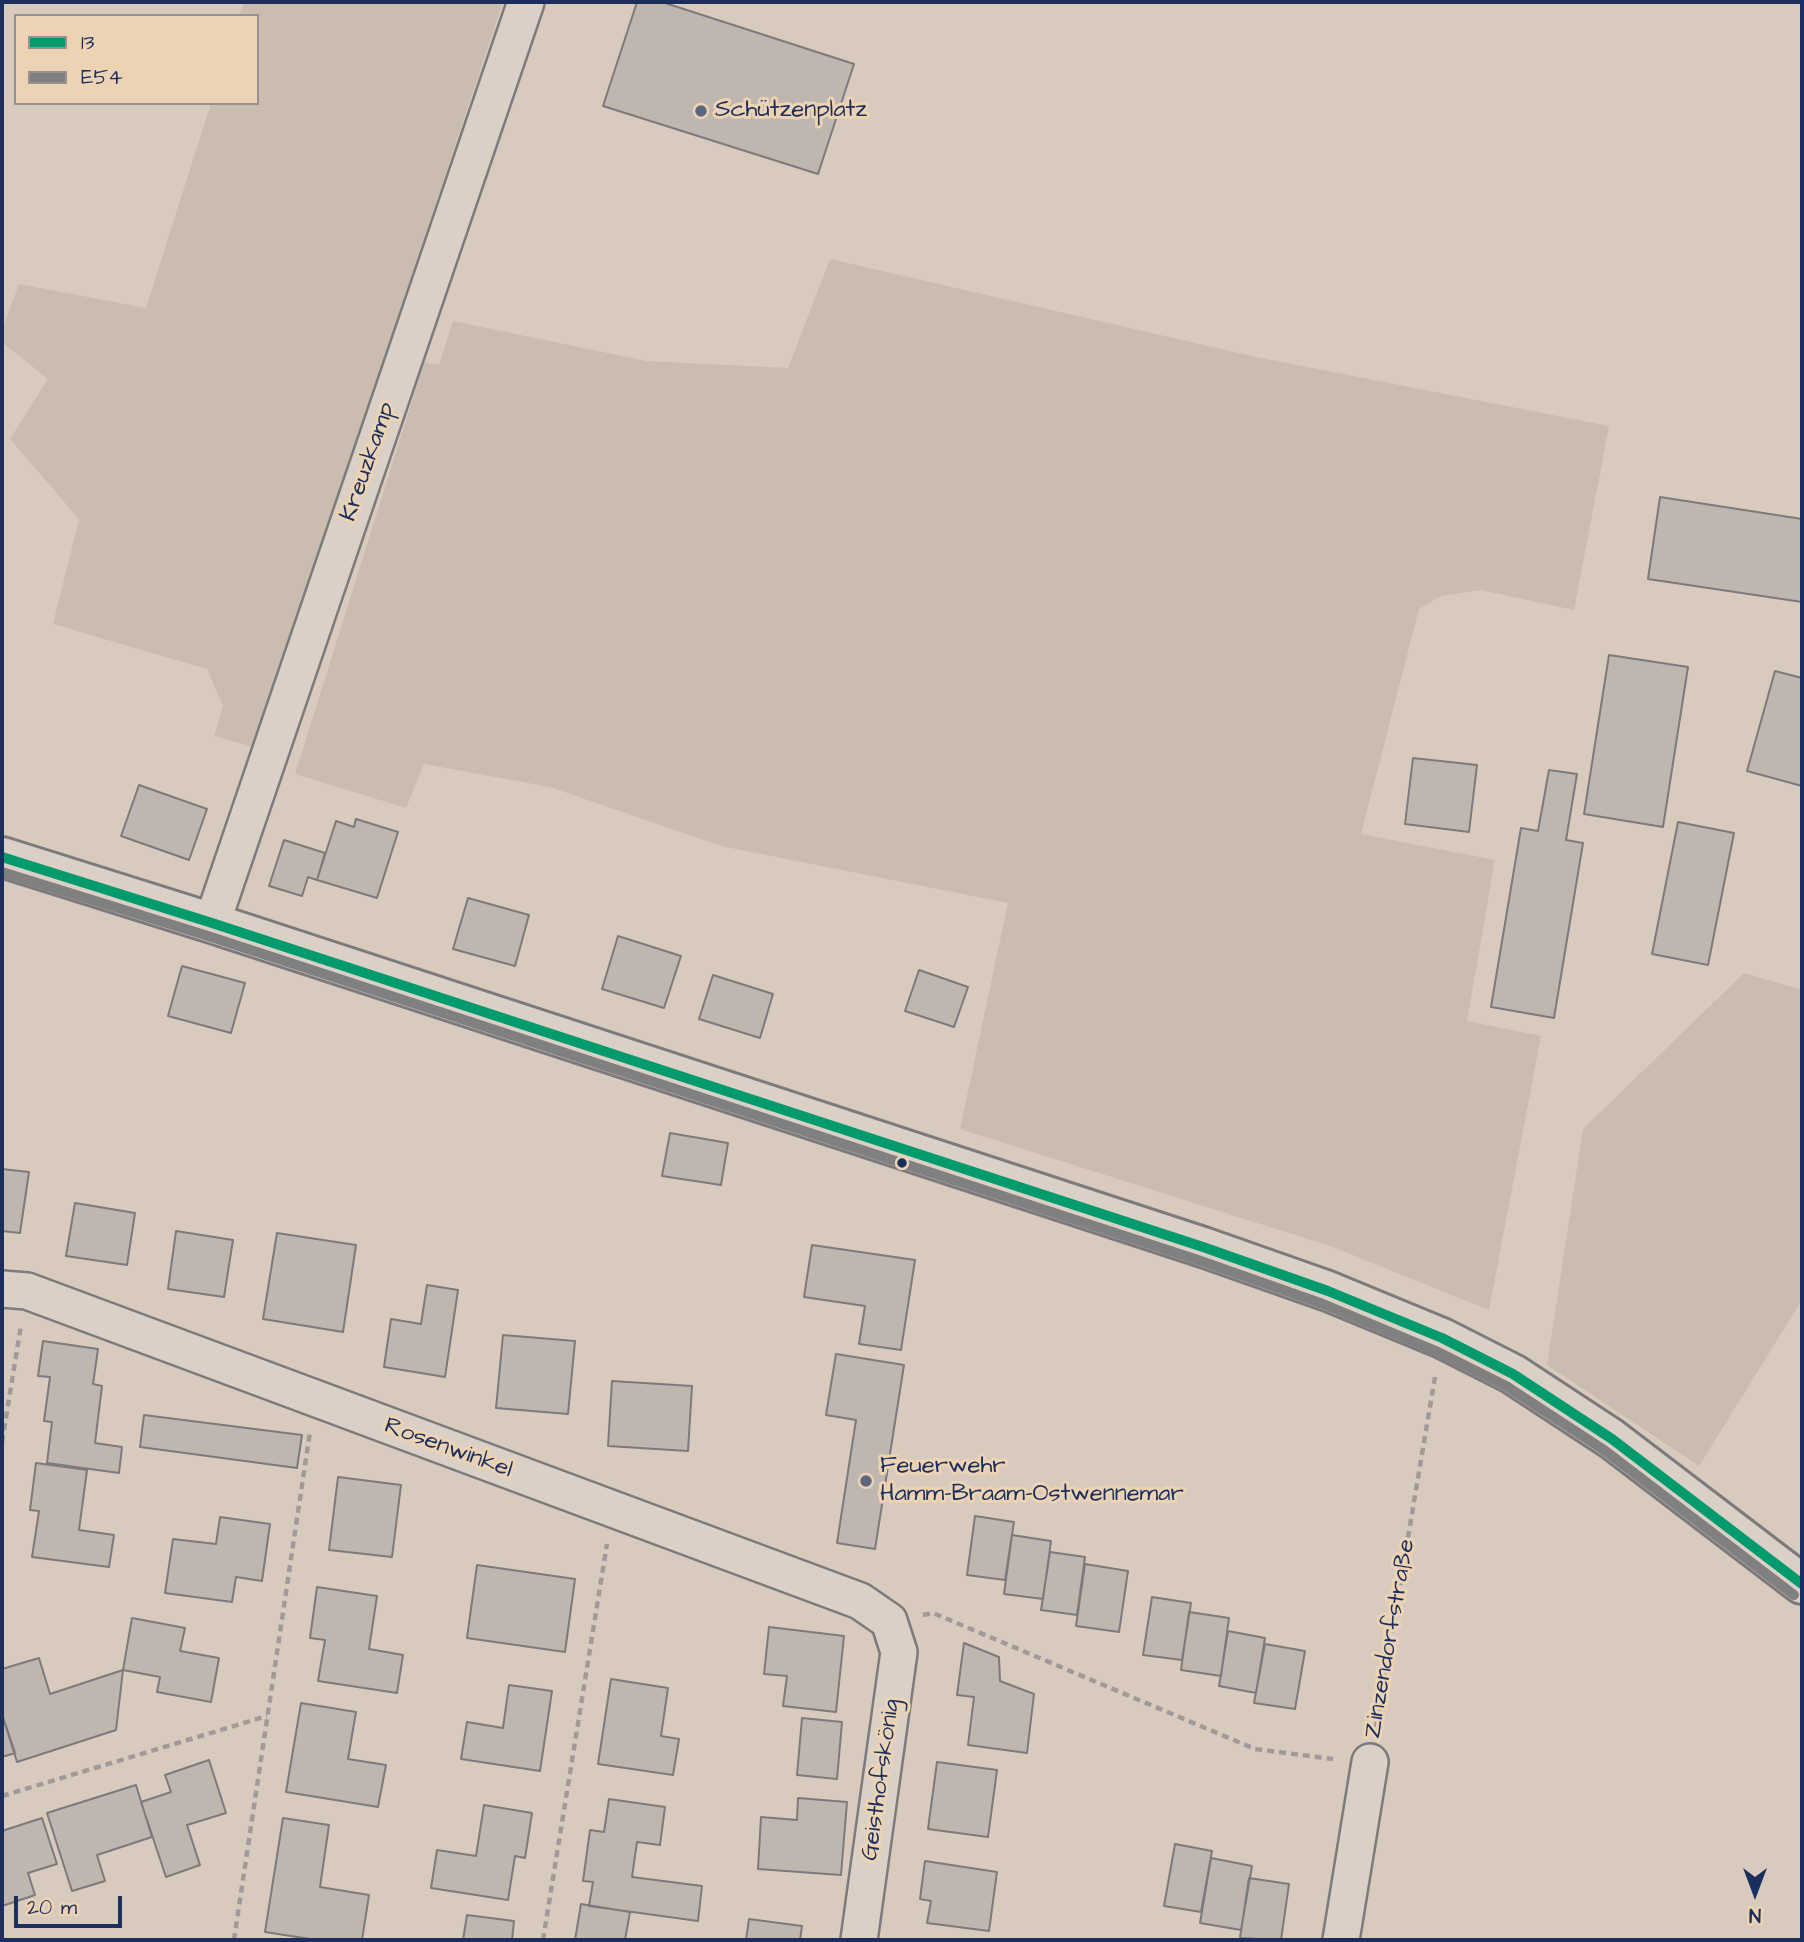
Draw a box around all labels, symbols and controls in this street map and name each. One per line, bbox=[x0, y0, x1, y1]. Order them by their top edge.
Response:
legend bbox=[14, 14, 259, 105]
text: 13 bbox=[81, 28, 94, 57]
text: E54 bbox=[81, 63, 123, 92]
place label: Schützenplatz bbox=[715, 97, 867, 125]
marker: Schützenplatz bbox=[693, 103, 709, 119]
street label: Kreuzkamp bbox=[335, 399, 403, 525]
unlabelled marker bbox=[895, 1156, 909, 1170]
street label: Rosenwinkel bbox=[380, 1413, 516, 1485]
place label: Feuerwehr Hamm-Braam-Ostwennemar bbox=[880, 1453, 1184, 1509]
marker: Feuerwehr Hamm-Braam-Ostwennemar bbox=[858, 1473, 874, 1489]
street label: Zinzendorfstraße bbox=[1359, 1537, 1423, 1741]
street label: Geisthofskönig bbox=[856, 1697, 908, 1863]
north arrow bbox=[1720, 1858, 1790, 1928]
scale bar bbox=[18, 1882, 126, 1926]
text: 20 m bbox=[27, 1893, 77, 1922]
text: N bbox=[1749, 1901, 1761, 1928]

